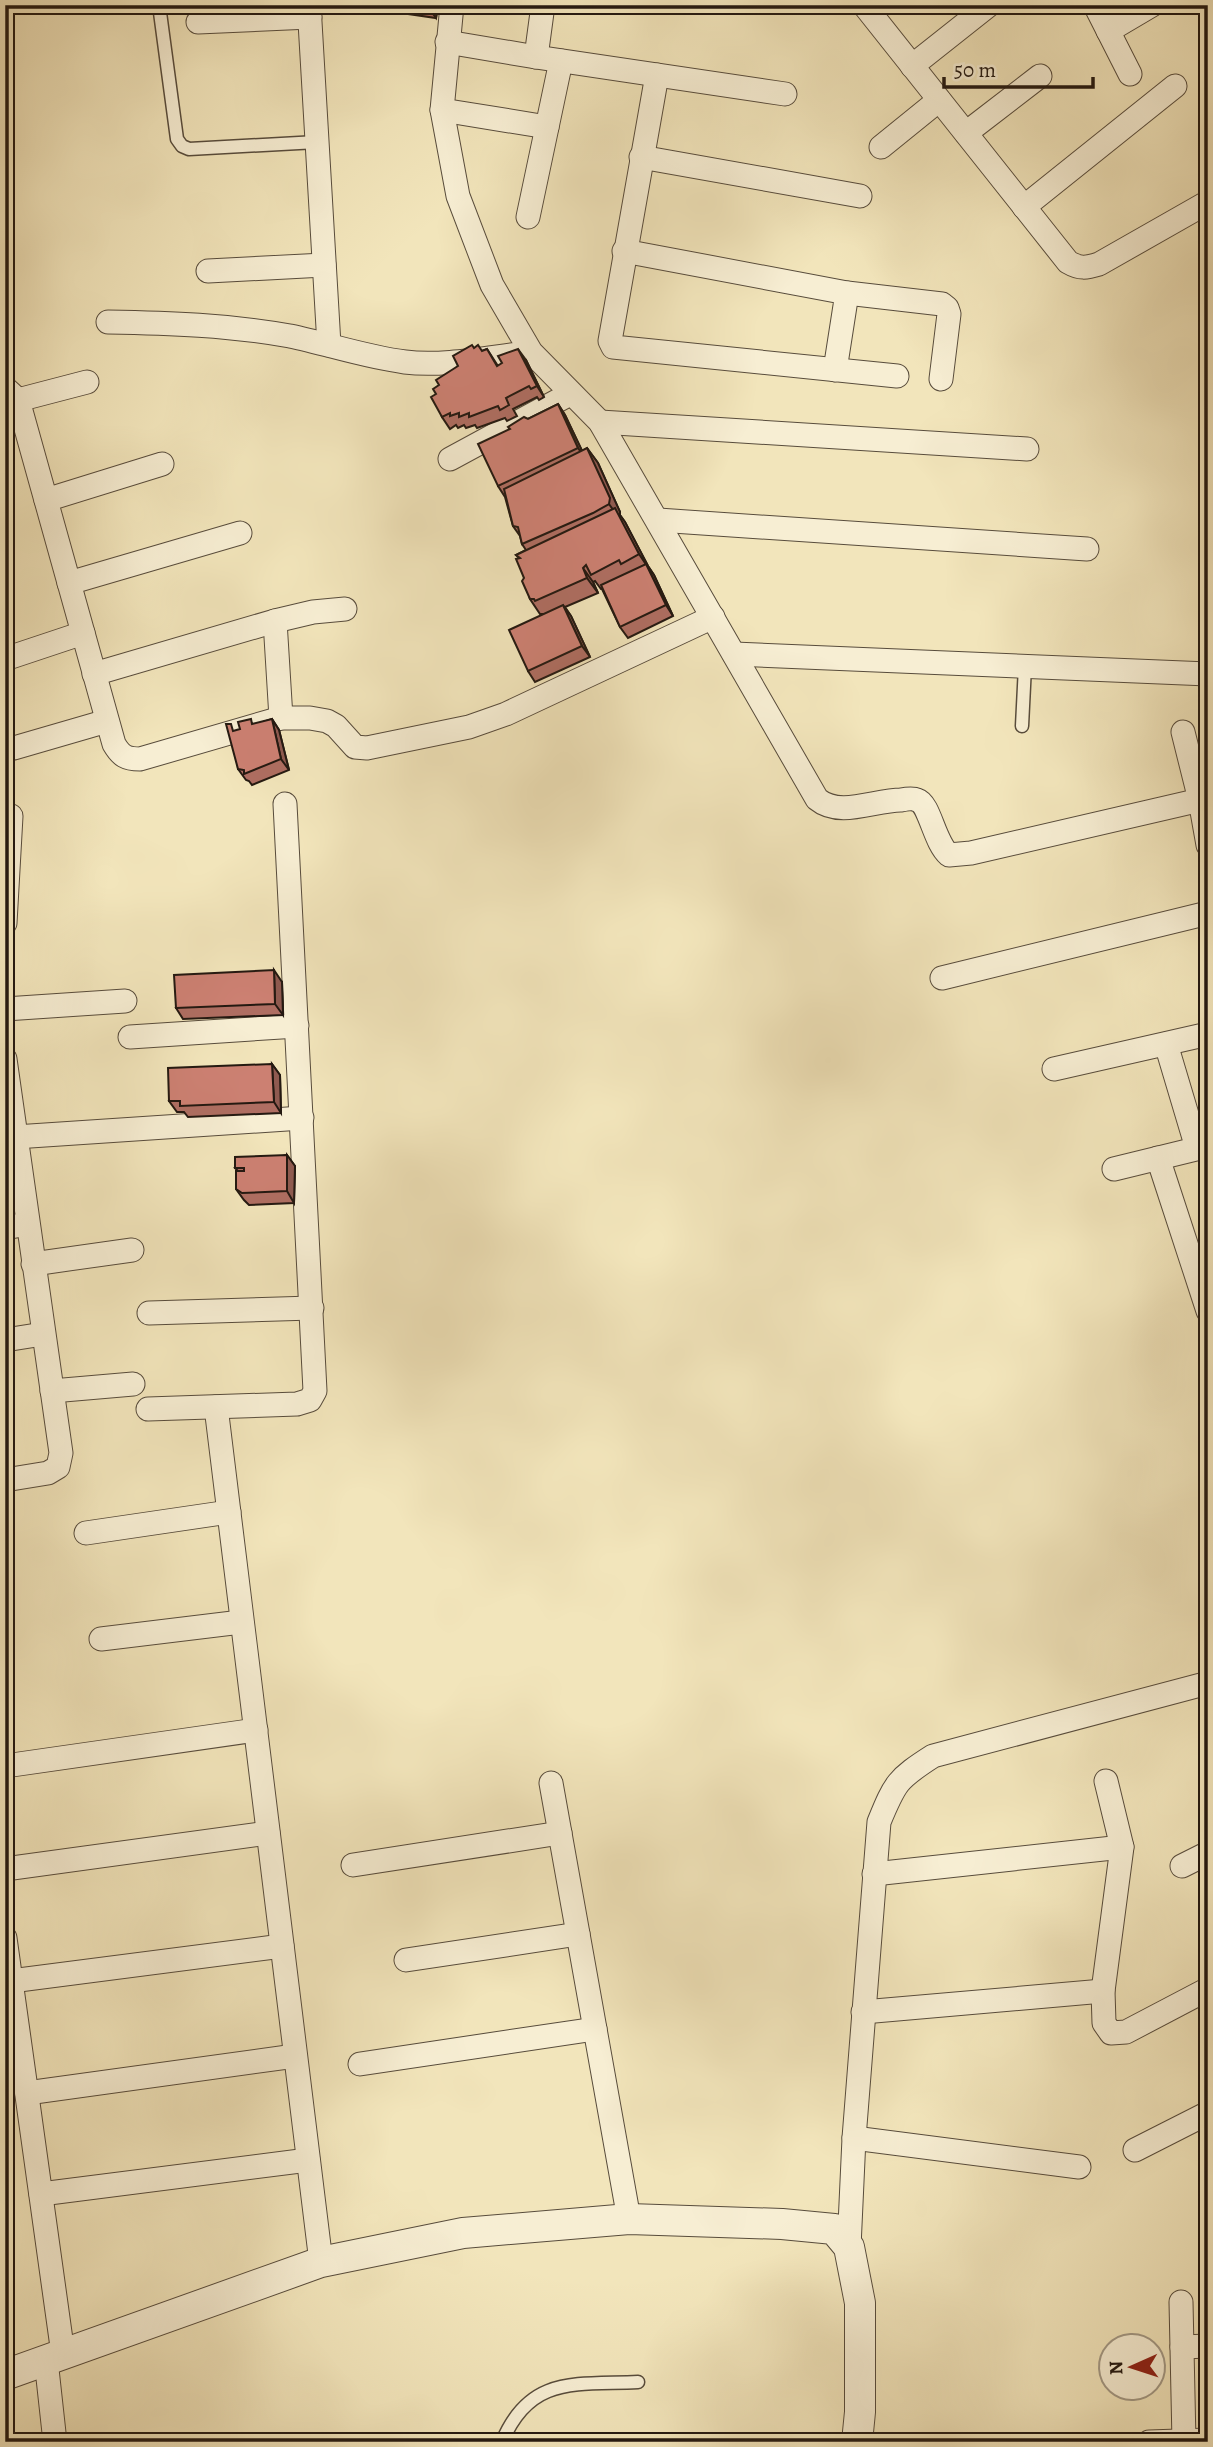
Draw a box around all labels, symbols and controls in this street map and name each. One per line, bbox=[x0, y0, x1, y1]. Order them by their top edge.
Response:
scale bar bbox=[944, 46, 1092, 90]
text: 50 m bbox=[954, 56, 996, 84]
north arrow bbox=[1098, 2332, 1168, 2402]
text: N bbox=[1103, 2360, 1129, 2375]

